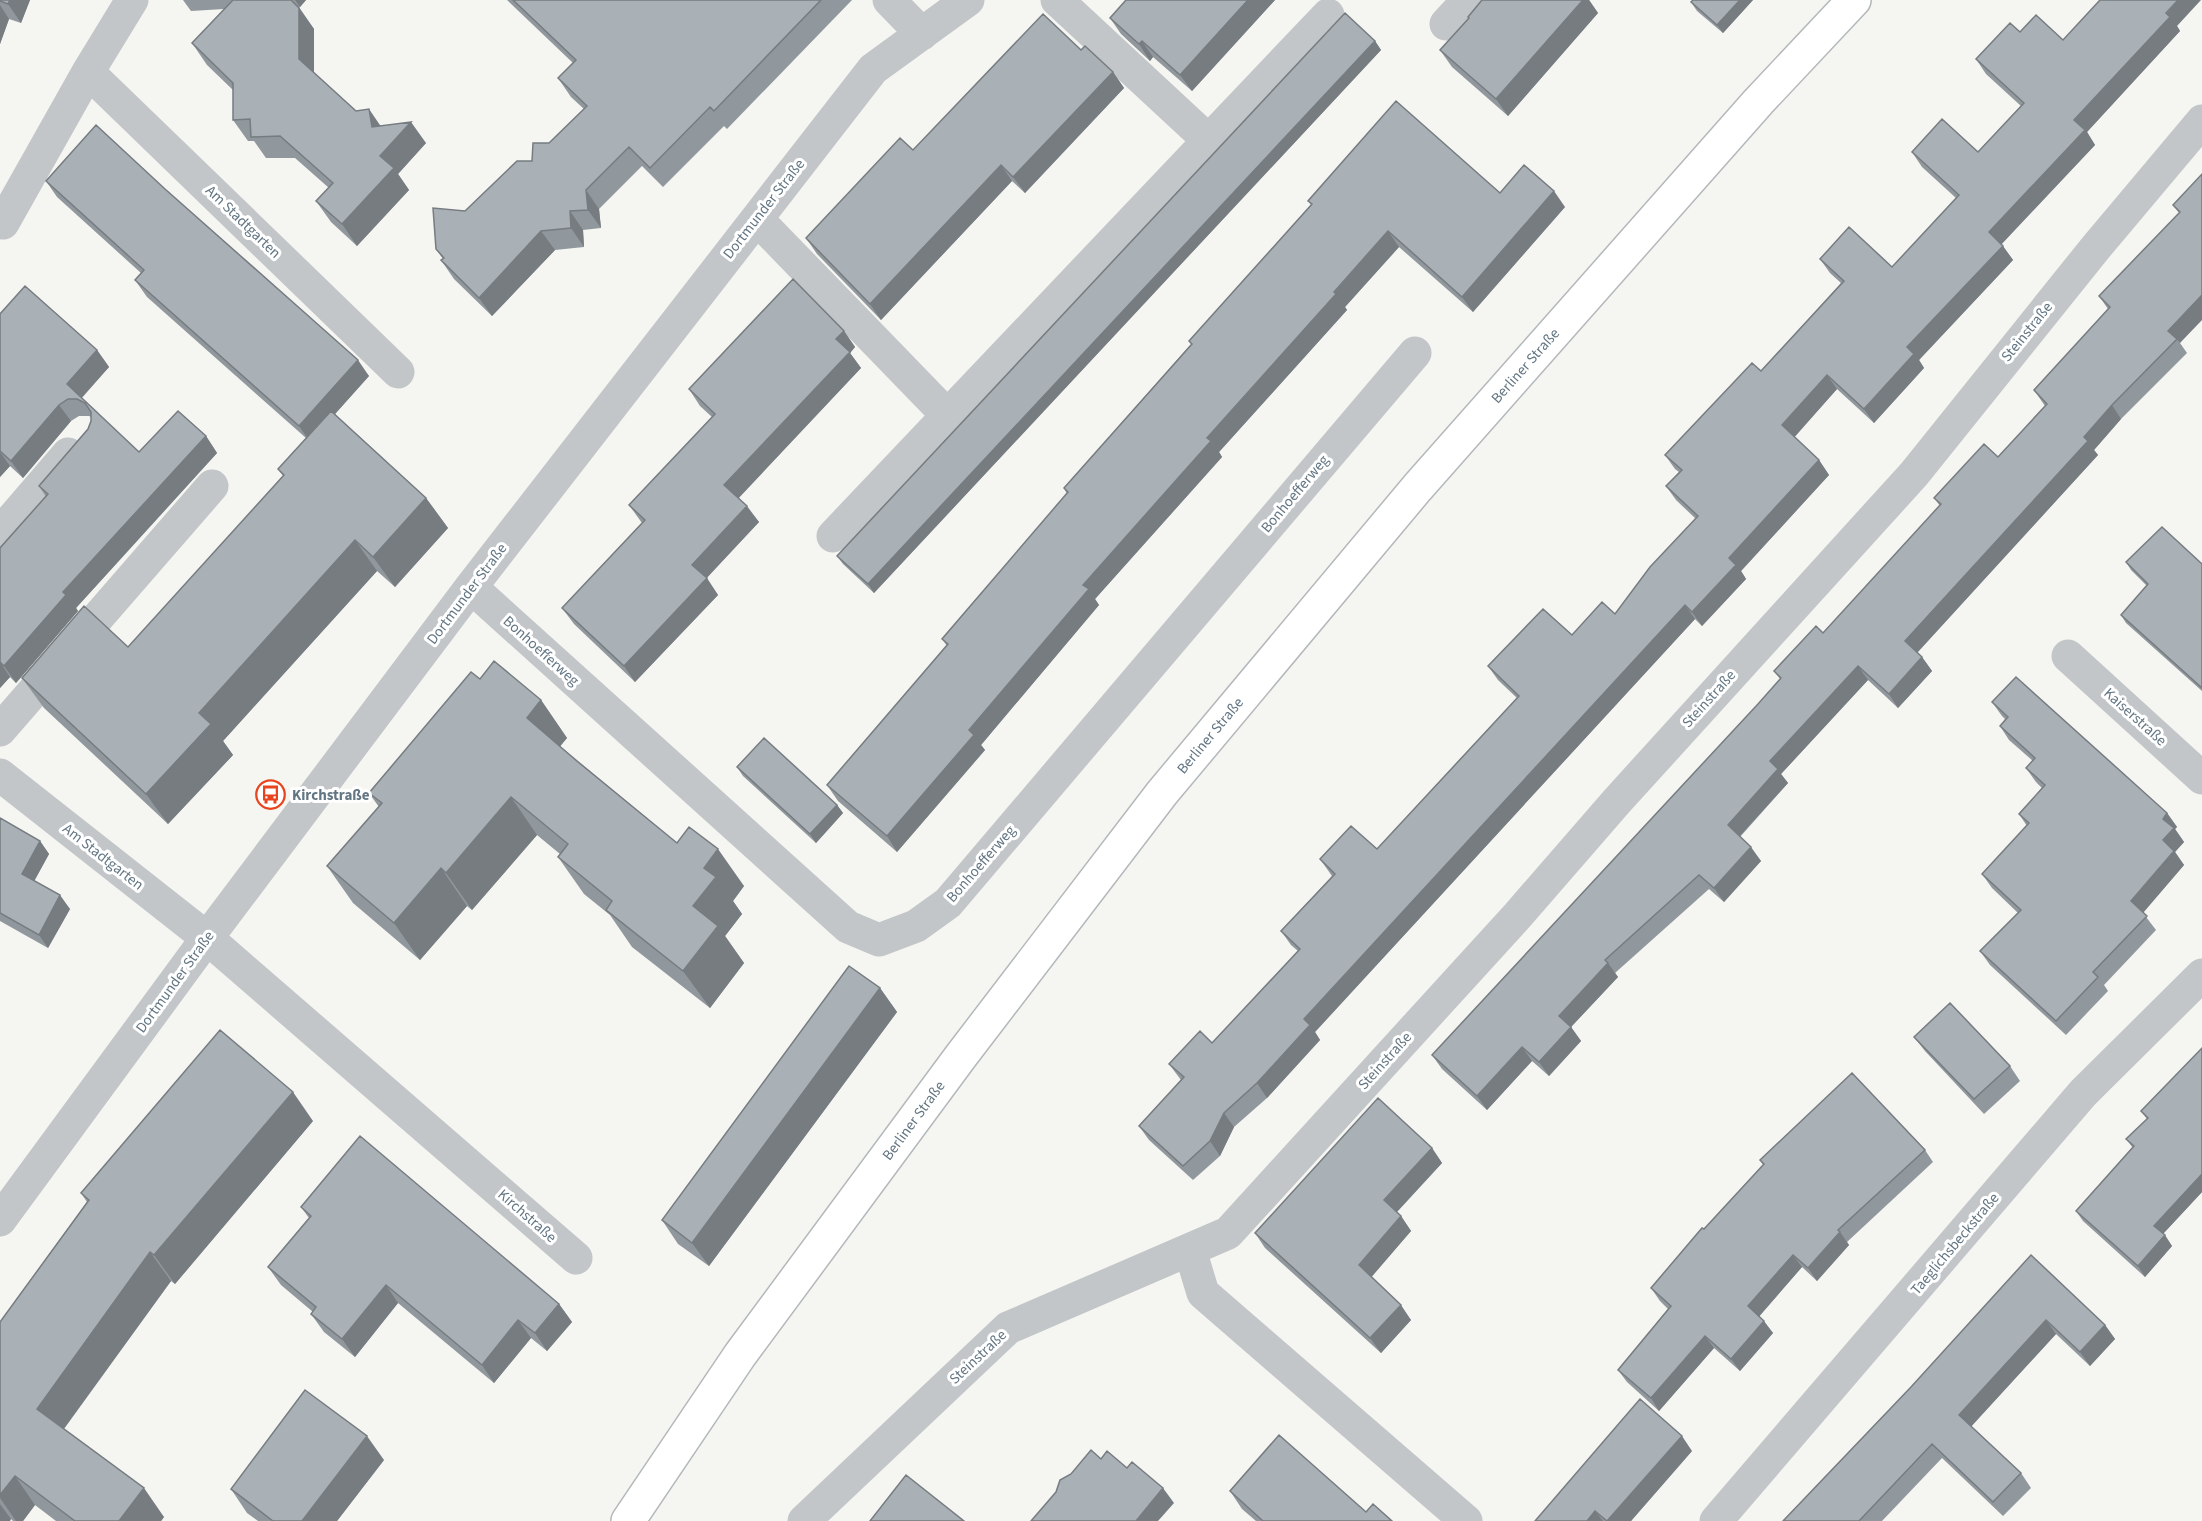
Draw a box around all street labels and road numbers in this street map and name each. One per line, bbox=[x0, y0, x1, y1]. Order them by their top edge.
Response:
street label: Dortmunder Straße bbox=[718, 155, 810, 263]
street label: Am Stadtgarten bbox=[201, 181, 285, 263]
street label: Steinstraße bbox=[1996, 298, 2058, 366]
street label: Berliner Straße bbox=[1486, 323, 1564, 408]
street label: Bonhoefferweg bbox=[1256, 450, 1334, 537]
street label: Dortmunder Straße bbox=[422, 539, 512, 649]
street label: Bonhoefferweg bbox=[498, 611, 584, 691]
street label: Steinstraße bbox=[1677, 665, 1741, 733]
street label: Kaiserstraße bbox=[2099, 683, 2171, 751]
street label: Berliner Straße bbox=[1172, 693, 1248, 778]
street label: Am Stadtgarten bbox=[58, 819, 148, 895]
street label: Bonhoefferweg bbox=[942, 821, 1021, 907]
street label: Dortmunder Straße bbox=[131, 927, 219, 1037]
street label: Steinstraße bbox=[1353, 1027, 1417, 1095]
street label: Berliner Straße bbox=[877, 1076, 950, 1164]
street label: Kirchstraße bbox=[493, 1184, 561, 1248]
street label: Taeglichsbeckstraße bbox=[1906, 1188, 2004, 1300]
street label: Steinstraße bbox=[945, 1325, 1011, 1389]

